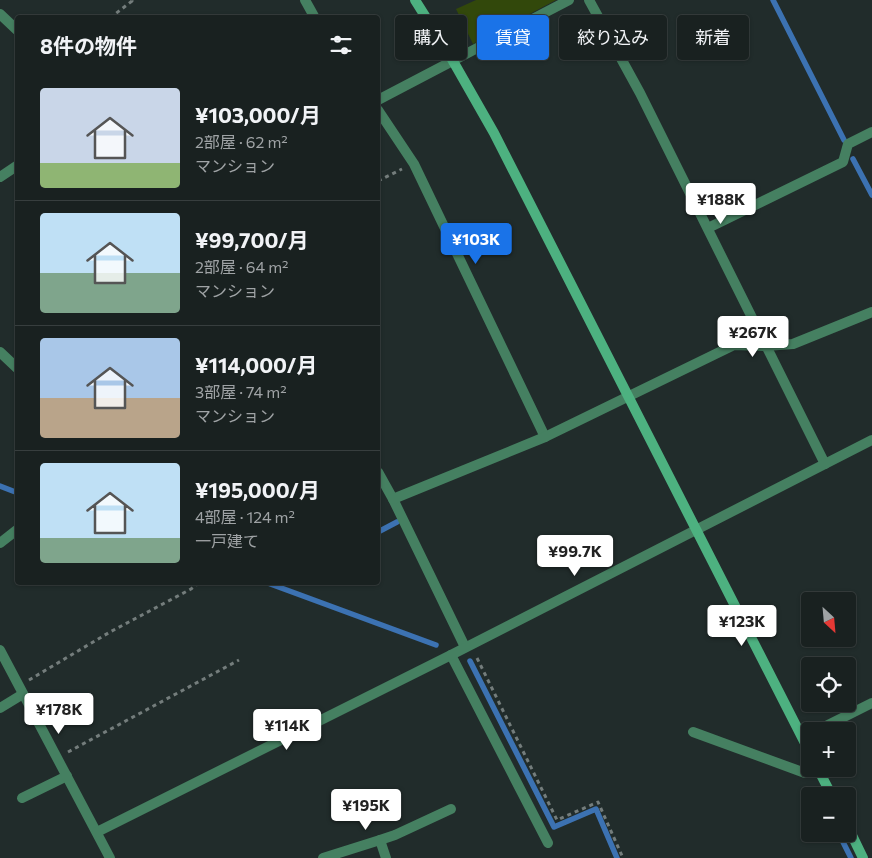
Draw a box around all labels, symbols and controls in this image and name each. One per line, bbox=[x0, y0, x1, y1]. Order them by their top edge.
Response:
chip: 購入 bbox=[395, 15, 467, 60]
chip: 賃貸 bbox=[477, 15, 549, 60]
chip: 絞り込み bbox=[559, 15, 667, 60]
chip: 新着 bbox=[677, 15, 749, 60]
icon: filters bbox=[327, 31, 355, 59]
text: 8件の物件 bbox=[40, 33, 137, 58]
text: ¥103,000/月 bbox=[195, 102, 321, 127]
icon: home bbox=[80, 108, 140, 168]
text: 2部屋 · 62 m² bbox=[195, 132, 288, 151]
text: マンション bbox=[195, 156, 275, 175]
pin: ¥188K bbox=[686, 182, 756, 225]
text: ¥188K bbox=[697, 189, 745, 208]
pin: ¥103K bbox=[441, 222, 511, 265]
text: ¥99,700/月 bbox=[195, 227, 309, 252]
text: ¥103K bbox=[452, 229, 500, 248]
icon: home bbox=[80, 233, 140, 293]
text: 2部屋 · 64 m² bbox=[195, 257, 289, 276]
text: マンション bbox=[195, 281, 275, 300]
pin: ¥267K bbox=[718, 316, 788, 358]
text: ¥267K bbox=[729, 322, 778, 341]
text: ¥114,000/月 bbox=[195, 352, 317, 377]
icon: home bbox=[80, 358, 140, 418]
text: 3部屋 · 74 m² bbox=[195, 382, 287, 401]
text: マンション bbox=[195, 406, 275, 425]
text: ¥195,000/月 bbox=[195, 477, 320, 502]
icon: home bbox=[80, 483, 140, 543]
text: 4部屋 · 124 m² bbox=[195, 507, 295, 526]
text: 一戸建て bbox=[195, 531, 259, 550]
pin: ¥99.7K bbox=[534, 534, 616, 577]
text: ¥99.7K bbox=[548, 541, 602, 560]
north arrow bbox=[801, 592, 856, 648]
map controls bbox=[801, 592, 856, 842]
pin: ¥123K bbox=[707, 604, 777, 647]
text: ¥123K bbox=[718, 611, 766, 630]
button: locate bbox=[801, 657, 856, 712]
pin: ¥178K bbox=[24, 692, 94, 735]
text: ¥178K bbox=[35, 699, 83, 718]
pin: ¥114K bbox=[252, 708, 322, 751]
text: ¥114K bbox=[264, 715, 310, 734]
button: + bbox=[801, 722, 856, 777]
button: − bbox=[801, 787, 856, 842]
pin: ¥195K bbox=[331, 788, 401, 831]
text: ¥195K bbox=[342, 795, 390, 814]

